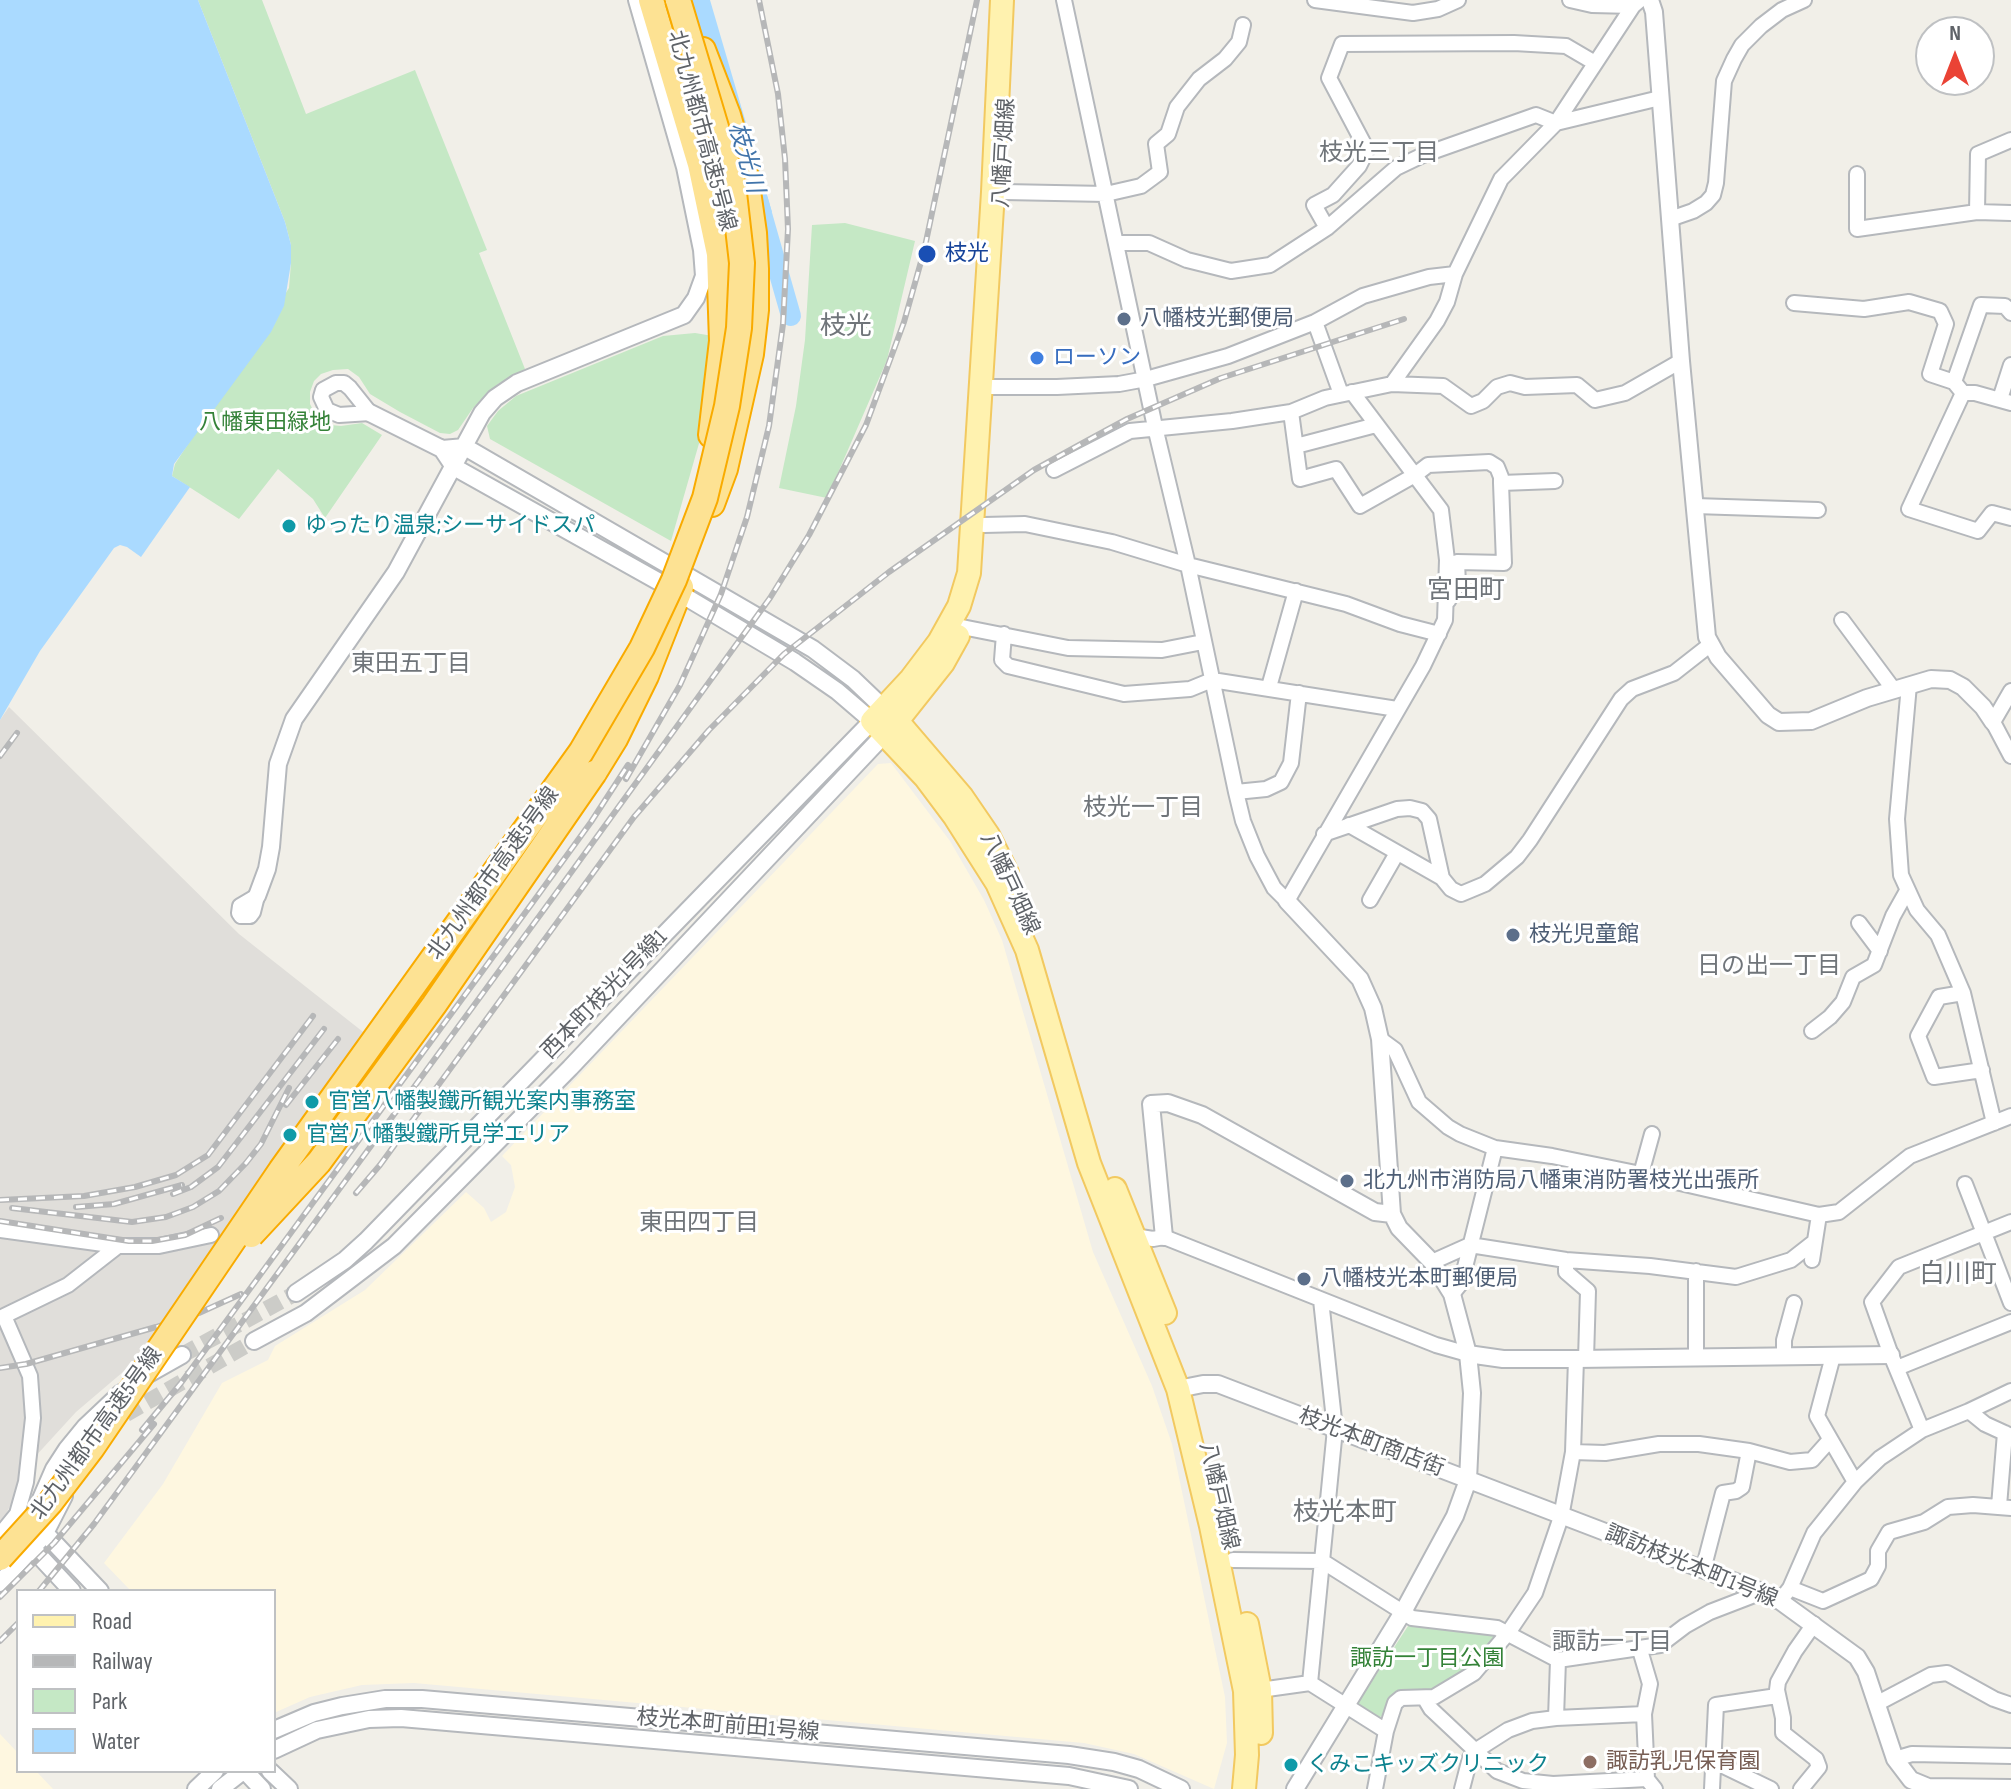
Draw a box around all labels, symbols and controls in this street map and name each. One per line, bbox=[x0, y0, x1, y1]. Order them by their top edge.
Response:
north arrow bbox=[1915, 16, 1995, 96]
text: N bbox=[1949, 20, 1961, 47]
street label: 北九州都市高速5号線 bbox=[661, 28, 741, 234]
street label: 八幡戸畑線 bbox=[989, 97, 1021, 209]
water label: 枝光川 bbox=[721, 119, 769, 197]
district label: 枝光三丁目 bbox=[1319, 140, 1439, 168]
place label: 枝光 bbox=[945, 241, 989, 267]
marker: 枝光 bbox=[916, 243, 938, 265]
place label: 八幡枝光郵便局 bbox=[1140, 306, 1294, 332]
marker: 八幡枝光郵便局 bbox=[1115, 310, 1133, 328]
district label: 枝光 bbox=[820, 311, 872, 343]
place label: ローソン bbox=[1053, 345, 1141, 371]
marker: ローソン bbox=[1028, 349, 1046, 367]
park label: 八幡東田緑地 bbox=[199, 410, 331, 436]
place label: ゆったり温泉;シーサイドスパ bbox=[305, 513, 595, 539]
marker: ゆったり温泉;シーサイドスパ bbox=[280, 517, 298, 535]
district label: 宮田町 bbox=[1427, 575, 1505, 607]
district label: 東田五丁目 bbox=[351, 651, 471, 679]
street label: 北九州都市高速5号線 bbox=[423, 783, 565, 965]
district label: 枝光一丁目 bbox=[1083, 795, 1203, 823]
street label: 八幡戸畑線 bbox=[974, 829, 1044, 939]
place label: 枝光児童館 bbox=[1529, 922, 1639, 948]
street label: 西本町枝光1号線1 bbox=[537, 925, 673, 1065]
marker: 枝光児童館 bbox=[1504, 926, 1522, 944]
district label: 日の出一丁目 bbox=[1697, 953, 1841, 981]
place label: 官営八幡製鐵所観光案内事務室 bbox=[328, 1089, 636, 1115]
marker: 官営八幡製鐵所観光案内事務室 bbox=[303, 1093, 321, 1111]
place label: 官営八幡製鐵所見学エリア bbox=[306, 1122, 570, 1148]
marker: 官営八幡製鐵所見学エリア bbox=[281, 1126, 299, 1144]
place label: 北九州市消防局八幡東消防署枝光出張所 bbox=[1363, 1168, 1759, 1194]
marker: 北九州市消防局八幡東消防署枝光出張所 bbox=[1338, 1172, 1356, 1190]
district label: 東田四丁目 bbox=[639, 1210, 759, 1238]
district label: 白川町 bbox=[1919, 1259, 1997, 1291]
place label: 八幡枝光本町郵便局 bbox=[1320, 1266, 1518, 1292]
marker: 八幡枝光本町郵便局 bbox=[1295, 1270, 1313, 1288]
street label: 北九州都市高速5号線 bbox=[26, 1343, 168, 1525]
street label: 枝光本町商店街 bbox=[1294, 1403, 1448, 1483]
street label: 八幡戸畑線 bbox=[1193, 1439, 1243, 1553]
district label: 枝光本町 bbox=[1293, 1497, 1397, 1529]
street label: 諏訪枝光本町1号線 bbox=[1601, 1520, 1781, 1614]
legend bbox=[16, 1589, 276, 1773]
text: Road bbox=[92, 1607, 132, 1636]
district label: 諏訪一丁目 bbox=[1552, 1629, 1672, 1657]
park label: 諏訪一丁目公園 bbox=[1350, 1646, 1504, 1672]
text: Railway bbox=[92, 1647, 152, 1676]
text: Park bbox=[92, 1687, 127, 1716]
street label: 枝光本町前田1号線 bbox=[635, 1705, 821, 1747]
text: Water bbox=[92, 1727, 140, 1756]
place label: 諏訪乳児保育園 bbox=[1606, 1749, 1760, 1775]
place label: くみこキッズクリニック bbox=[1307, 1752, 1549, 1778]
marker: 諏訪乳児保育園 bbox=[1581, 1753, 1599, 1771]
marker: くみこキッズクリニック bbox=[1282, 1756, 1300, 1774]

